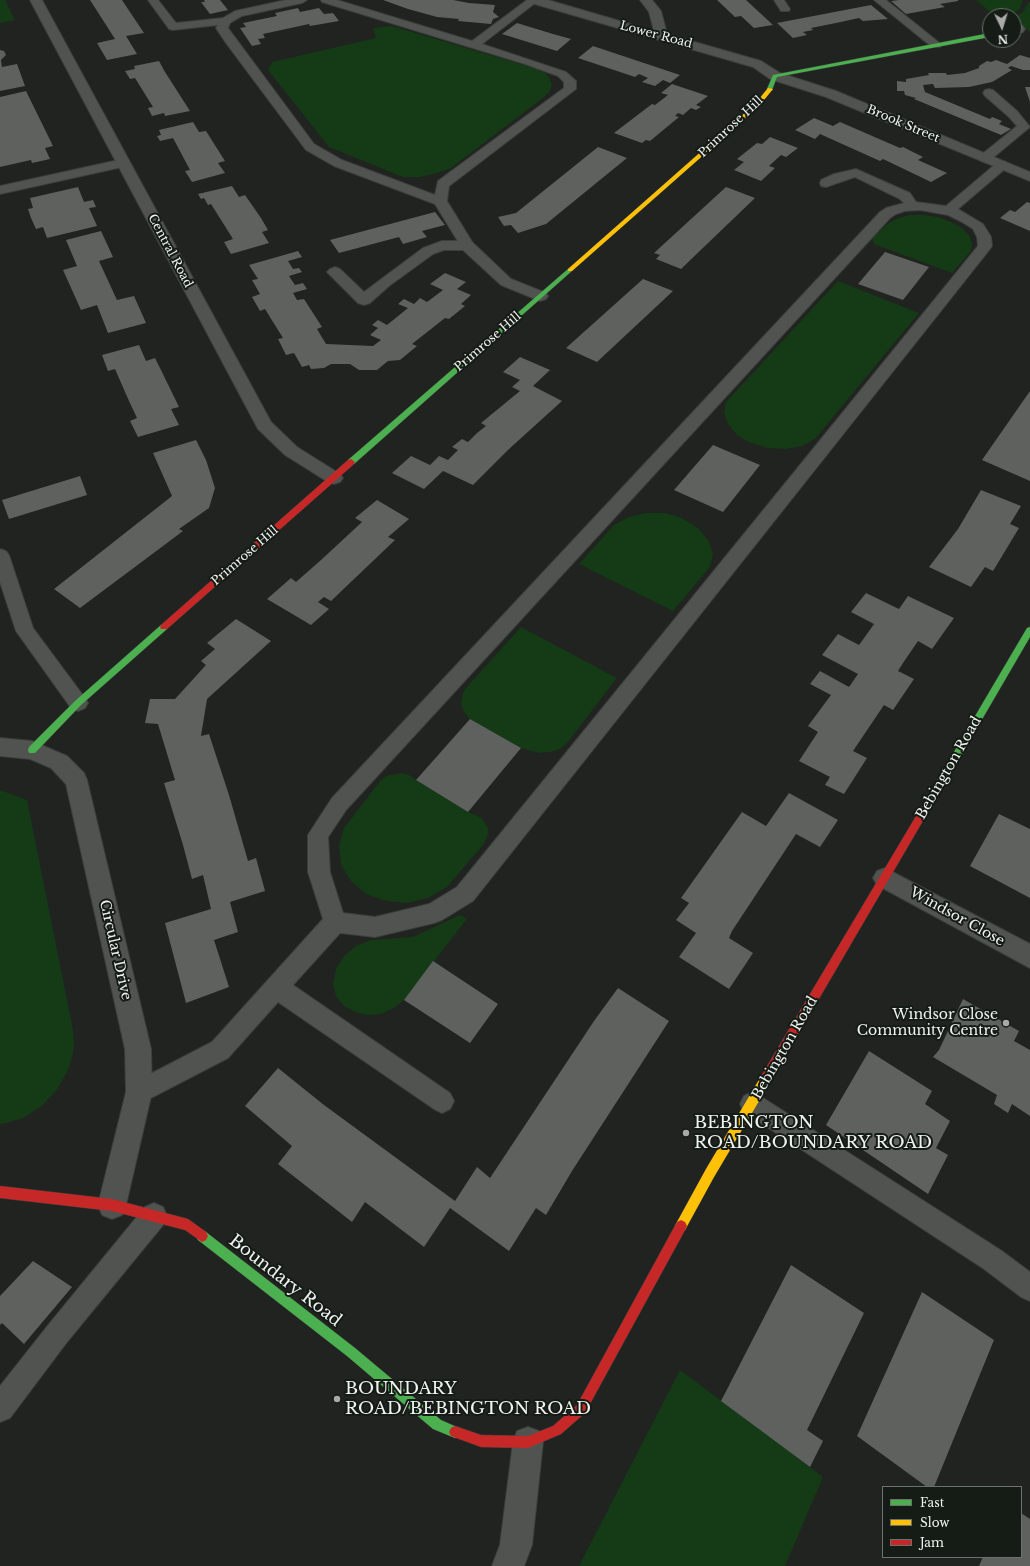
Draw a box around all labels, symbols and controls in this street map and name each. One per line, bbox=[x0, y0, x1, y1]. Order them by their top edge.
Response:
north arrow bbox=[982, 8, 1022, 48]
street label: Lower Road bbox=[618, 18, 694, 52]
text: N bbox=[997, 32, 1008, 46]
street label: Primrose Hill bbox=[696, 93, 766, 161]
street label: Brook Street bbox=[865, 102, 941, 146]
street label: Central Road bbox=[145, 212, 195, 290]
street label: Primrose Hill bbox=[452, 309, 524, 375]
street label: Primrose Hill bbox=[209, 523, 281, 589]
street label: Bebington Road bbox=[913, 714, 985, 822]
street label: Windsor Close bbox=[907, 884, 1007, 950]
street label: Circular Drive bbox=[95, 898, 135, 1002]
street label: Bebington Road bbox=[749, 994, 821, 1102]
place label: Windsor Close Community Centre bbox=[857, 1007, 998, 1040]
marker: Windsor Close Community Centre bbox=[1001, 1018, 1011, 1028]
place label: BEBINGTON ROAD/BOUNDARY ROAD bbox=[694, 1113, 932, 1153]
marker: BEBINGTON ROAD/BOUNDARY ROAD bbox=[681, 1128, 691, 1138]
street label: Boundary Road bbox=[225, 1231, 345, 1331]
place label: BOUNDARY ROAD/BEBINGTON ROAD bbox=[345, 1379, 591, 1419]
marker: BOUNDARY ROAD/BEBINGTON ROAD bbox=[332, 1394, 342, 1404]
legend bbox=[882, 1486, 1022, 1558]
text: Fast bbox=[920, 1495, 944, 1510]
text: Slow bbox=[920, 1515, 949, 1530]
text: Jam bbox=[920, 1535, 944, 1550]

